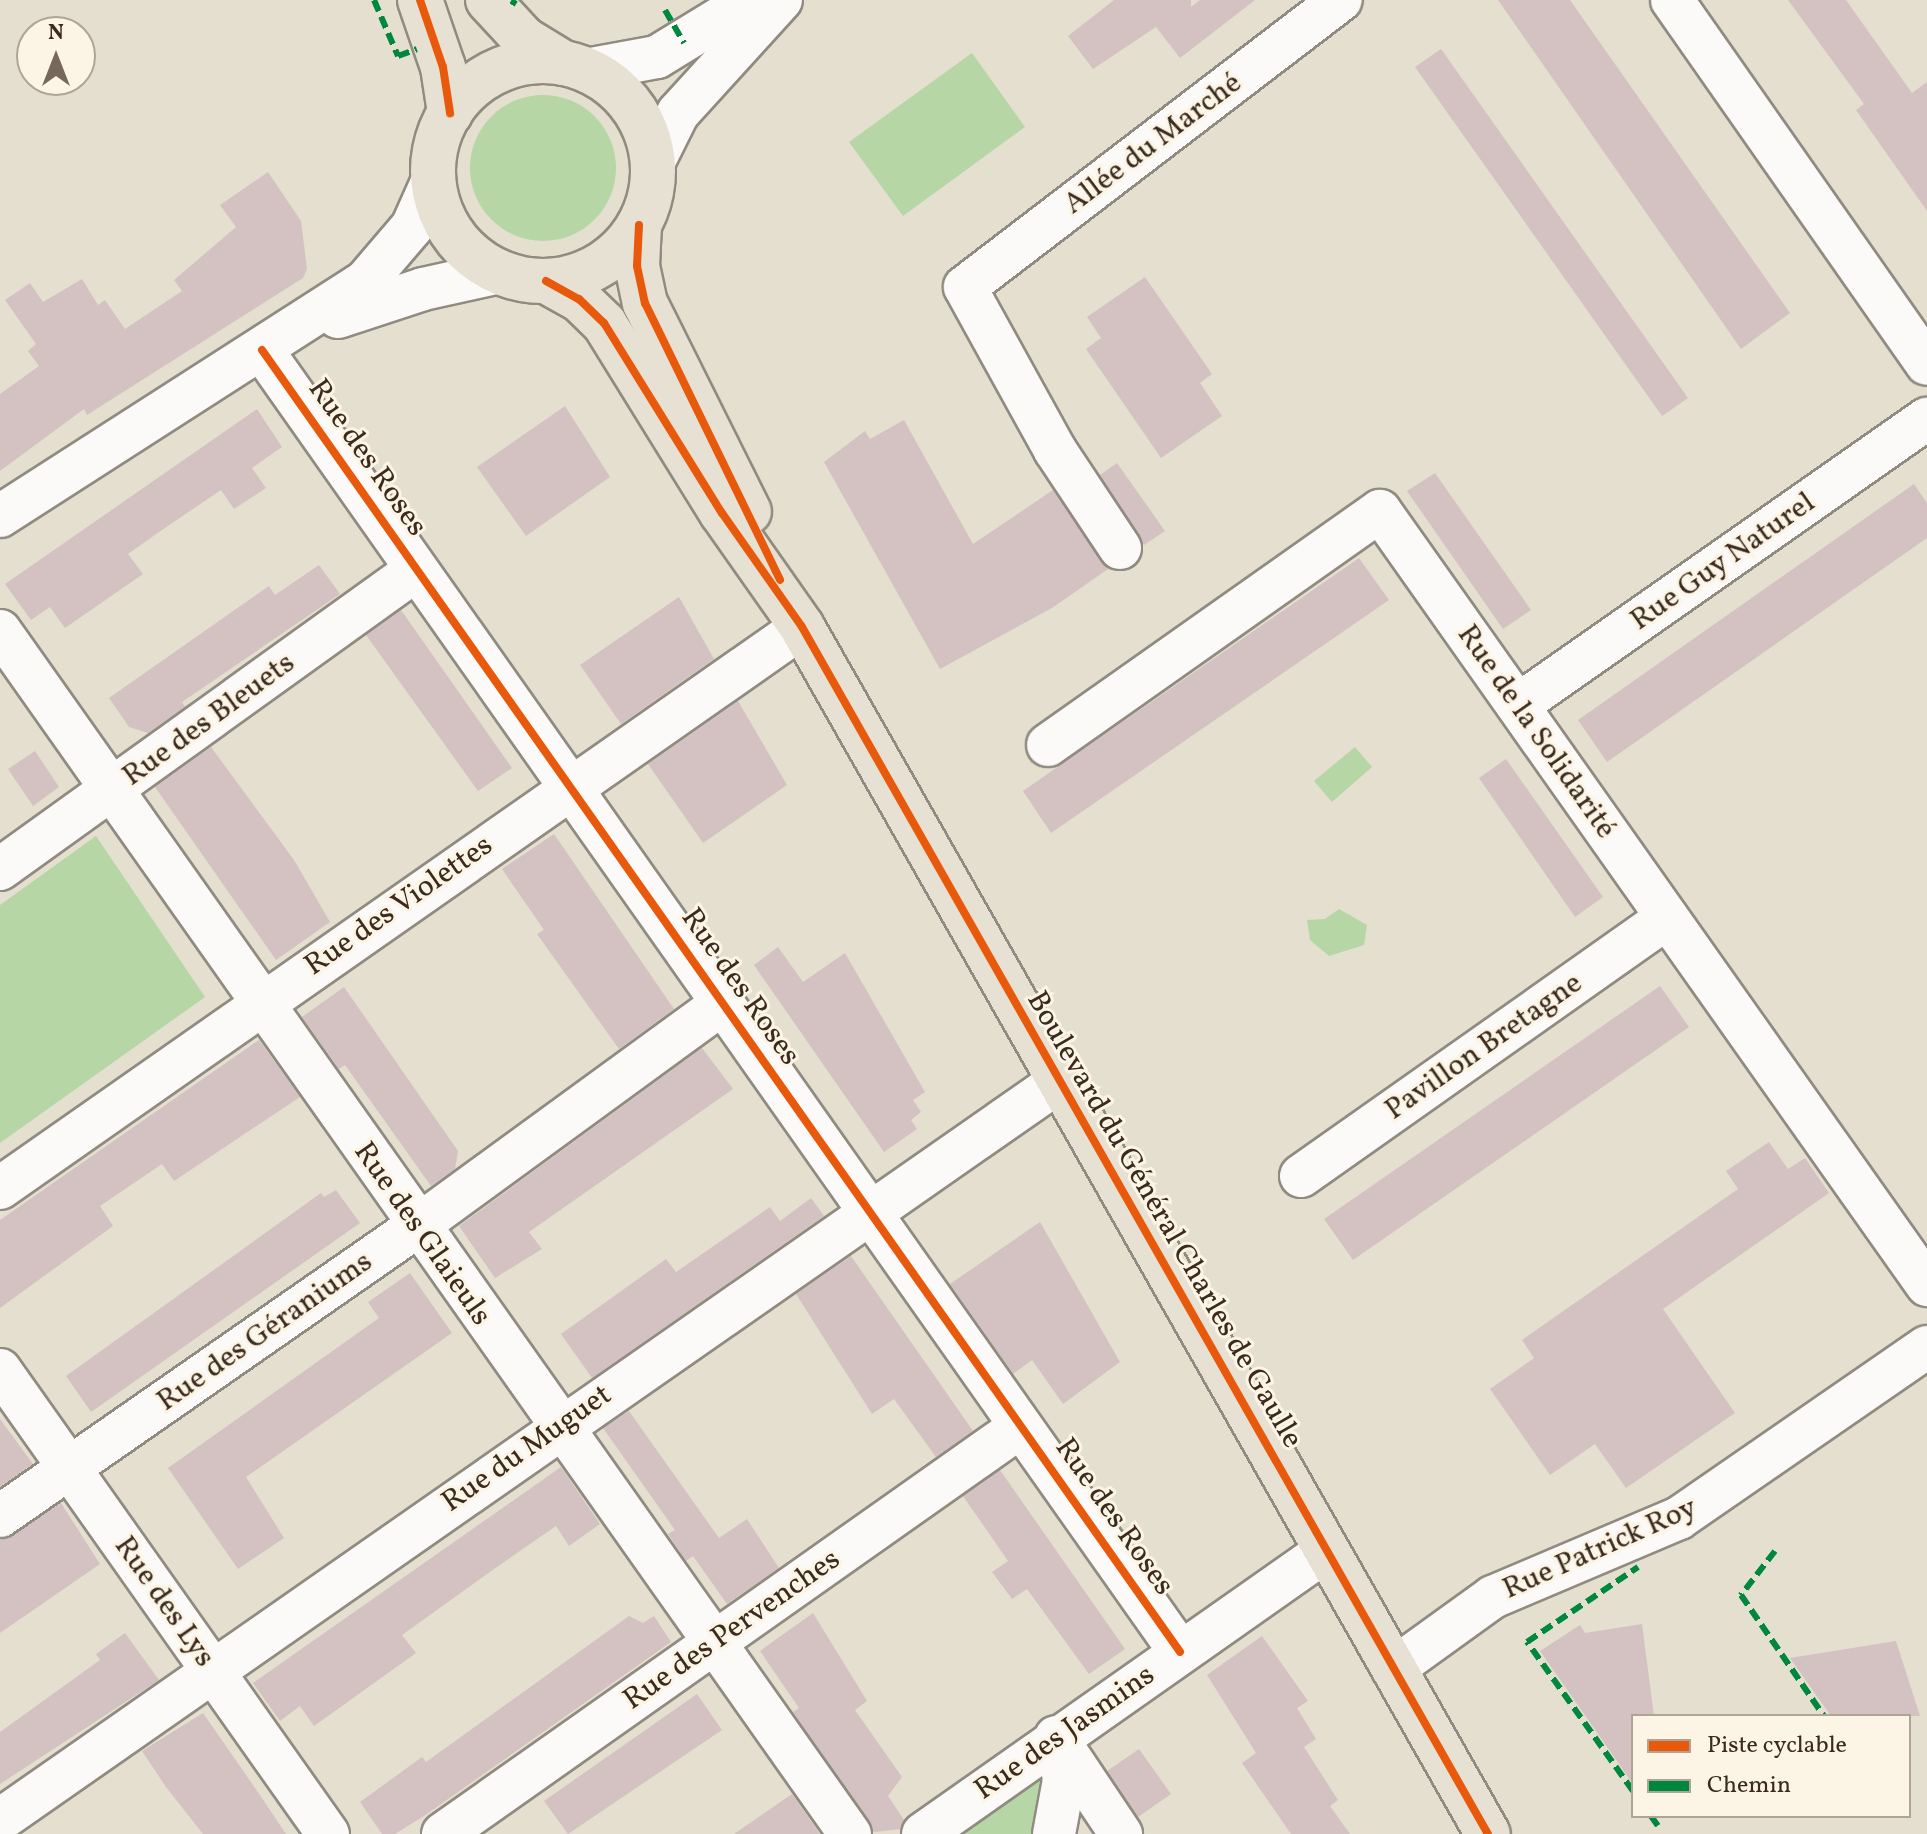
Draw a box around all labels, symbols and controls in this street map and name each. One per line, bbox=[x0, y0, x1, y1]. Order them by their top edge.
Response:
north arrow bbox=[16, 16, 96, 96]
text: N bbox=[48, 18, 64, 49]
street label: Allée du Marché bbox=[1057, 65, 1249, 223]
street label: Rue des Roses bbox=[300, 373, 434, 543]
street label: Rue Guy Naturel bbox=[1623, 485, 1823, 639]
street label: Rue de la Solidarité bbox=[1449, 618, 1623, 846]
street label: Rue des Bleuets bbox=[116, 645, 302, 795]
street label: Rue des Violettes bbox=[298, 828, 500, 984]
street label: Rue des Roses bbox=[673, 902, 807, 1072]
street label: Pavillon Bretagne bbox=[1378, 966, 1590, 1128]
street label: Boulevard du Général Charles de Gaulle bbox=[1018, 985, 1310, 1455]
street label: Rue des Glaieuls bbox=[345, 1135, 499, 1333]
street label: Rue des Géraniums bbox=[150, 1244, 380, 1420]
street label: Rue du Muguet bbox=[435, 1377, 619, 1521]
street label: Rue des Roses bbox=[1047, 1432, 1181, 1602]
street label: Rue Patrick Roy bbox=[1497, 1490, 1703, 1608]
street label: Rue des Lys bbox=[106, 1530, 222, 1674]
street label: Rue des Pervenches bbox=[617, 1542, 847, 1718]
street label: Rue des Jasmins bbox=[968, 1658, 1162, 1808]
legend bbox=[1631, 1714, 1911, 1818]
text: Piste cyclable bbox=[1707, 1729, 1847, 1763]
text: Chemin bbox=[1707, 1769, 1791, 1803]

